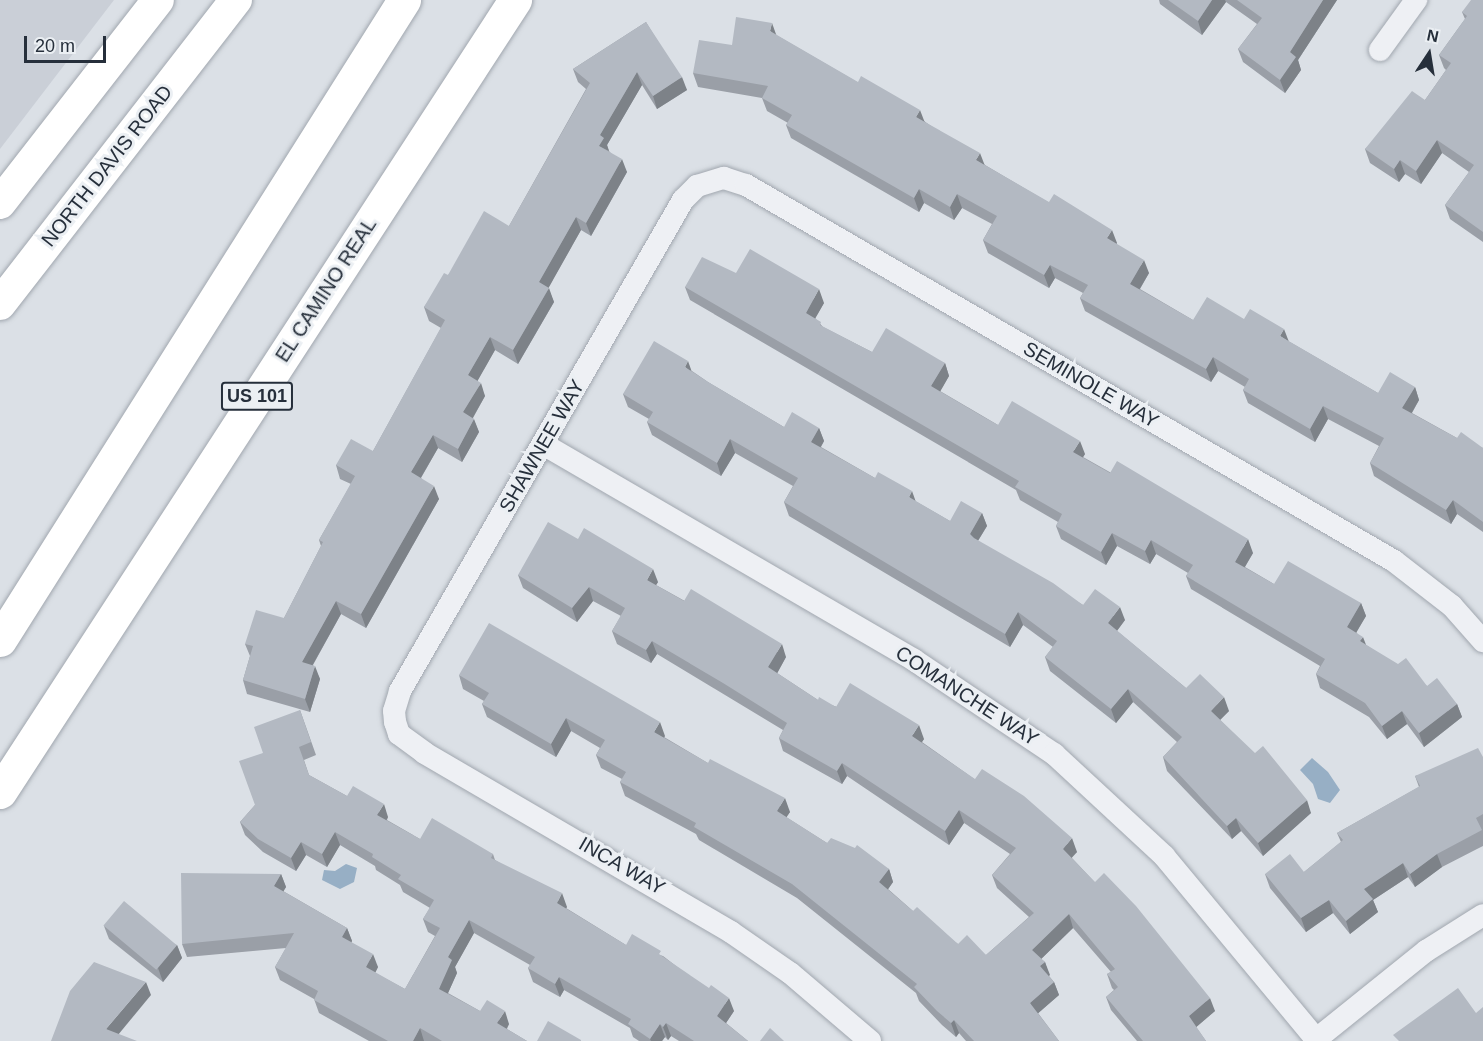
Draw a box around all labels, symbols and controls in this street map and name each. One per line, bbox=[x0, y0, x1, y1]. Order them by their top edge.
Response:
scale bar bbox=[27, 24, 110, 62]
north arrow bbox=[1399, 24, 1459, 84]
text: N bbox=[1425, 26, 1440, 45]
text: 20 m bbox=[35, 36, 75, 56]
street label: NORTH DAVIS ROAD bbox=[37, 81, 177, 251]
street label: EL CAMINO REAL bbox=[270, 213, 382, 367]
street label: SEMINOLE WAY bbox=[1019, 337, 1163, 433]
street label: SHAWNEE WAY bbox=[494, 375, 590, 517]
road number: US 101 bbox=[220, 381, 294, 411]
street label: COMANCHE WAY bbox=[891, 641, 1043, 751]
street label: INCA WAY bbox=[574, 831, 670, 901]

